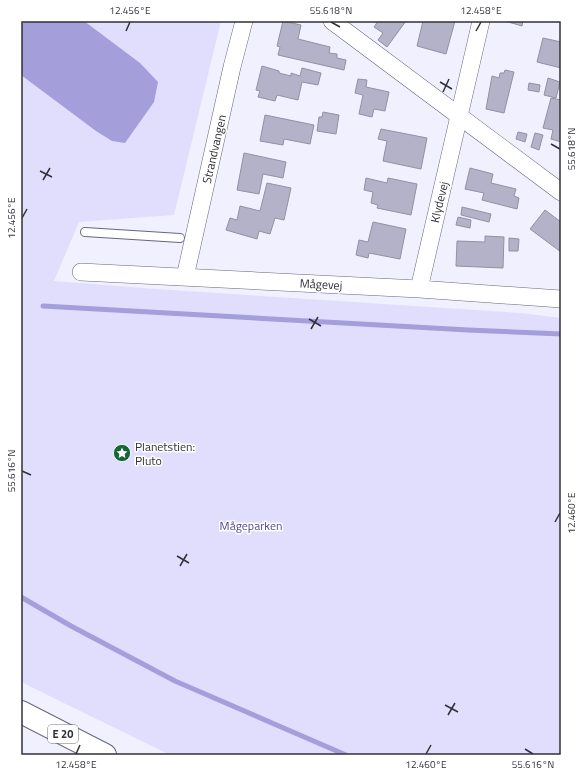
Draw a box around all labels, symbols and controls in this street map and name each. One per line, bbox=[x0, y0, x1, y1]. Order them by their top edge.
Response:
text: 12.456°E bbox=[109, 3, 151, 18]
text: 55.618°N bbox=[310, 3, 352, 18]
text: 12.458°E bbox=[460, 3, 502, 18]
street label: Strandvangen bbox=[197, 113, 231, 185]
text: 55.618°N bbox=[564, 128, 579, 170]
street label: Klydevej bbox=[425, 179, 453, 225]
text: 12.456°E bbox=[4, 197, 19, 239]
street label: Mågevej bbox=[299, 273, 343, 295]
place label: Planetstien: Pluto bbox=[135, 437, 195, 470]
place icon: Planetstien: Pluto bbox=[112, 443, 132, 463]
text: 55.616°N bbox=[4, 450, 19, 492]
text: 12.460°E bbox=[564, 492, 579, 534]
park label: Mågeparken bbox=[220, 516, 282, 535]
road number: E 20 bbox=[48, 725, 78, 743]
text: 12.458°E bbox=[55, 757, 97, 772]
text: 12.460°E bbox=[405, 757, 447, 772]
text: 55.616°N bbox=[512, 757, 554, 772]

